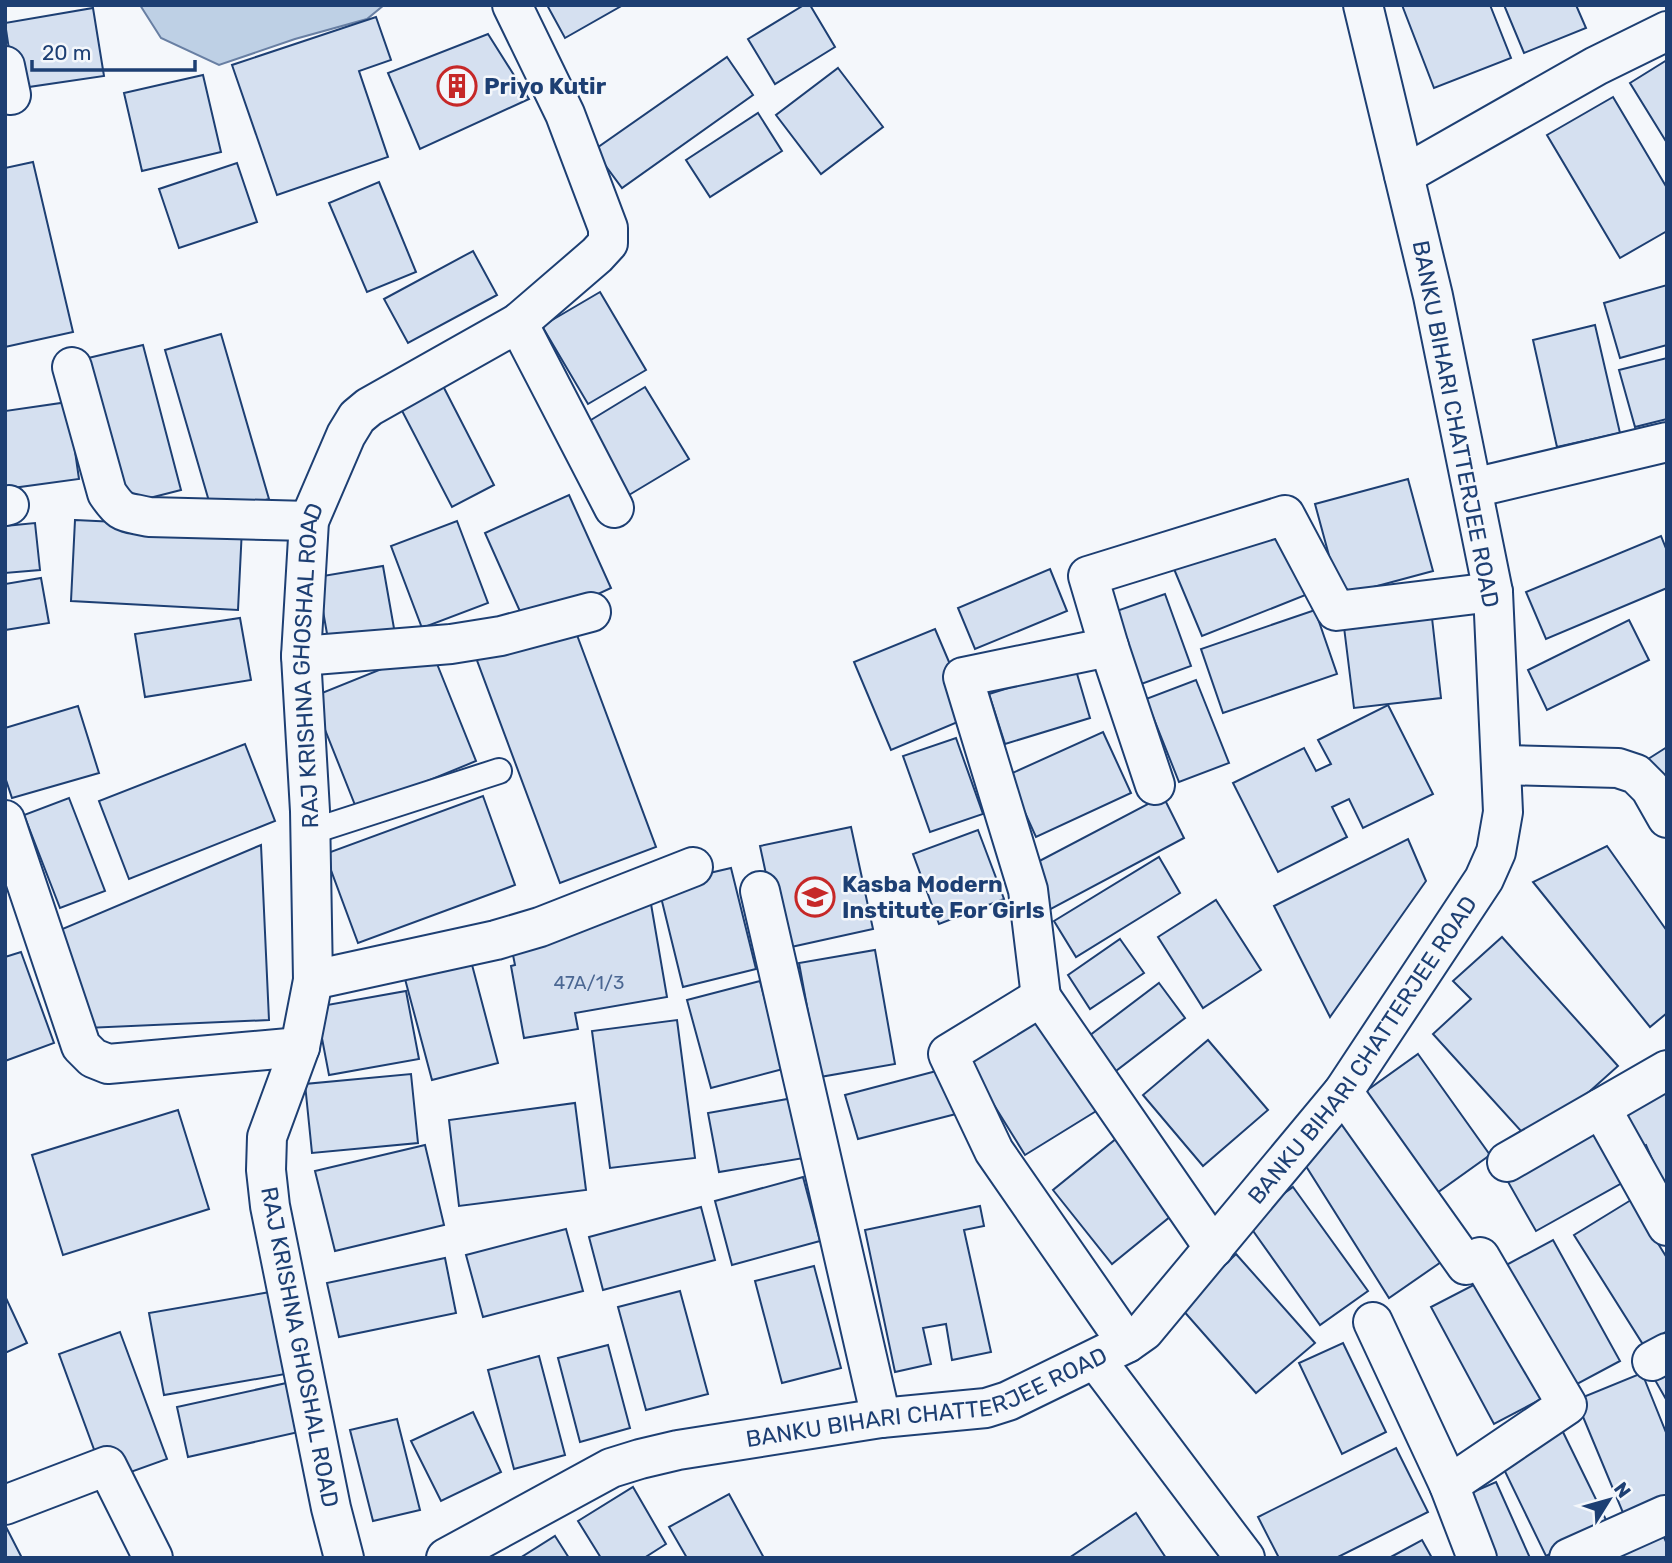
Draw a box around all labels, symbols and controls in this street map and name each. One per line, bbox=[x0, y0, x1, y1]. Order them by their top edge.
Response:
scale bar bbox=[32, 28, 194, 72]
text: 20 m bbox=[42, 40, 91, 65]
building icon: Priyo Kutir bbox=[436, 65, 478, 107]
place label: Priyo Kutir bbox=[484, 72, 607, 100]
street label: BANKU BIHARI CHATTERJEE ROAD bbox=[1407, 238, 1505, 610]
street label: RAJ KRISHNA GHOSHAL ROAD bbox=[287, 498, 329, 829]
place label: Kasba Modern Institute For Girls bbox=[842, 870, 1045, 924]
school or university icon: Kasba Modern Institute For Girls bbox=[794, 876, 836, 918]
street label: BANKU BIHARI CHATTERJEE ROAD bbox=[1242, 891, 1483, 1210]
house number: 47A/1/3 bbox=[554, 971, 624, 994]
street label: RAJ KRISHNA GHOSHAL ROAD bbox=[255, 1184, 345, 1510]
street label: BANKU BIHARI CHATTERJEE ROAD bbox=[744, 1341, 1112, 1453]
north arrow bbox=[1574, 1465, 1644, 1535]
text: N bbox=[1609, 1478, 1635, 1502]

